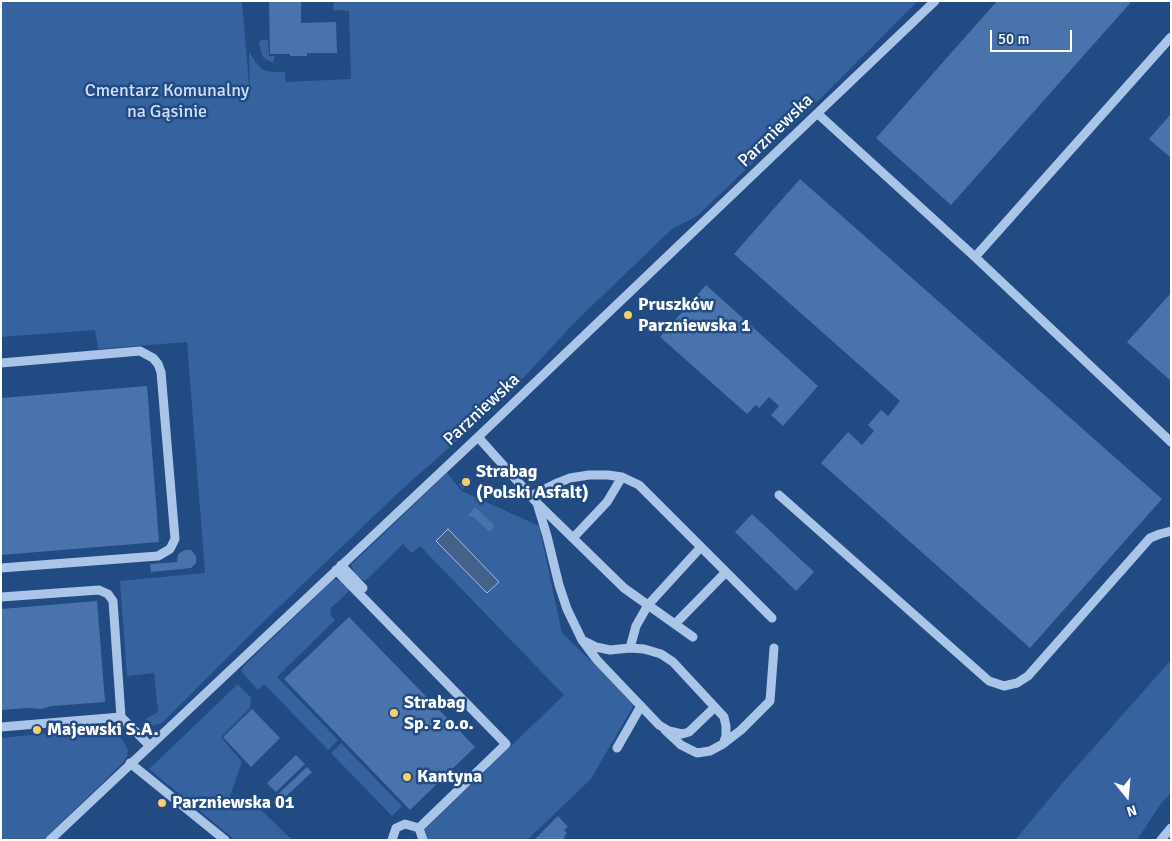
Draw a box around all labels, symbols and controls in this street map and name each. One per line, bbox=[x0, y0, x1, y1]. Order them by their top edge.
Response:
scale bar bbox=[992, 20, 1074, 52]
text: 50 m bbox=[998, 30, 1029, 48]
park label: Cmentarz Komunalny na Gąsinie bbox=[85, 80, 249, 122]
street label: Parzniewska bbox=[734, 90, 818, 172]
place label: Pruszków Parzniewska 1 bbox=[638, 294, 751, 336]
marker: Pruszków Parzniewska 1 bbox=[622, 309, 634, 321]
street label: Parzniewska bbox=[439, 369, 525, 451]
place label: Strabag (Polski Asfalt) bbox=[476, 461, 589, 504]
marker: Strabag (Polski Asfalt) bbox=[460, 476, 472, 488]
place label: Strabag Sp. z o.o. bbox=[404, 692, 474, 734]
marker: Strabag Sp. z o.o. bbox=[388, 707, 400, 719]
place label: Majewski S.A. bbox=[47, 719, 159, 741]
marker: Majewski S.A. bbox=[31, 724, 43, 736]
place label: Kantyna bbox=[417, 766, 482, 788]
marker: Kantyna bbox=[401, 771, 413, 783]
north arrow bbox=[1102, 771, 1152, 821]
place label: Parzniewska 01 bbox=[172, 792, 294, 814]
marker: Parzniewska 01 bbox=[156, 797, 168, 809]
text: N bbox=[1124, 801, 1139, 820]

